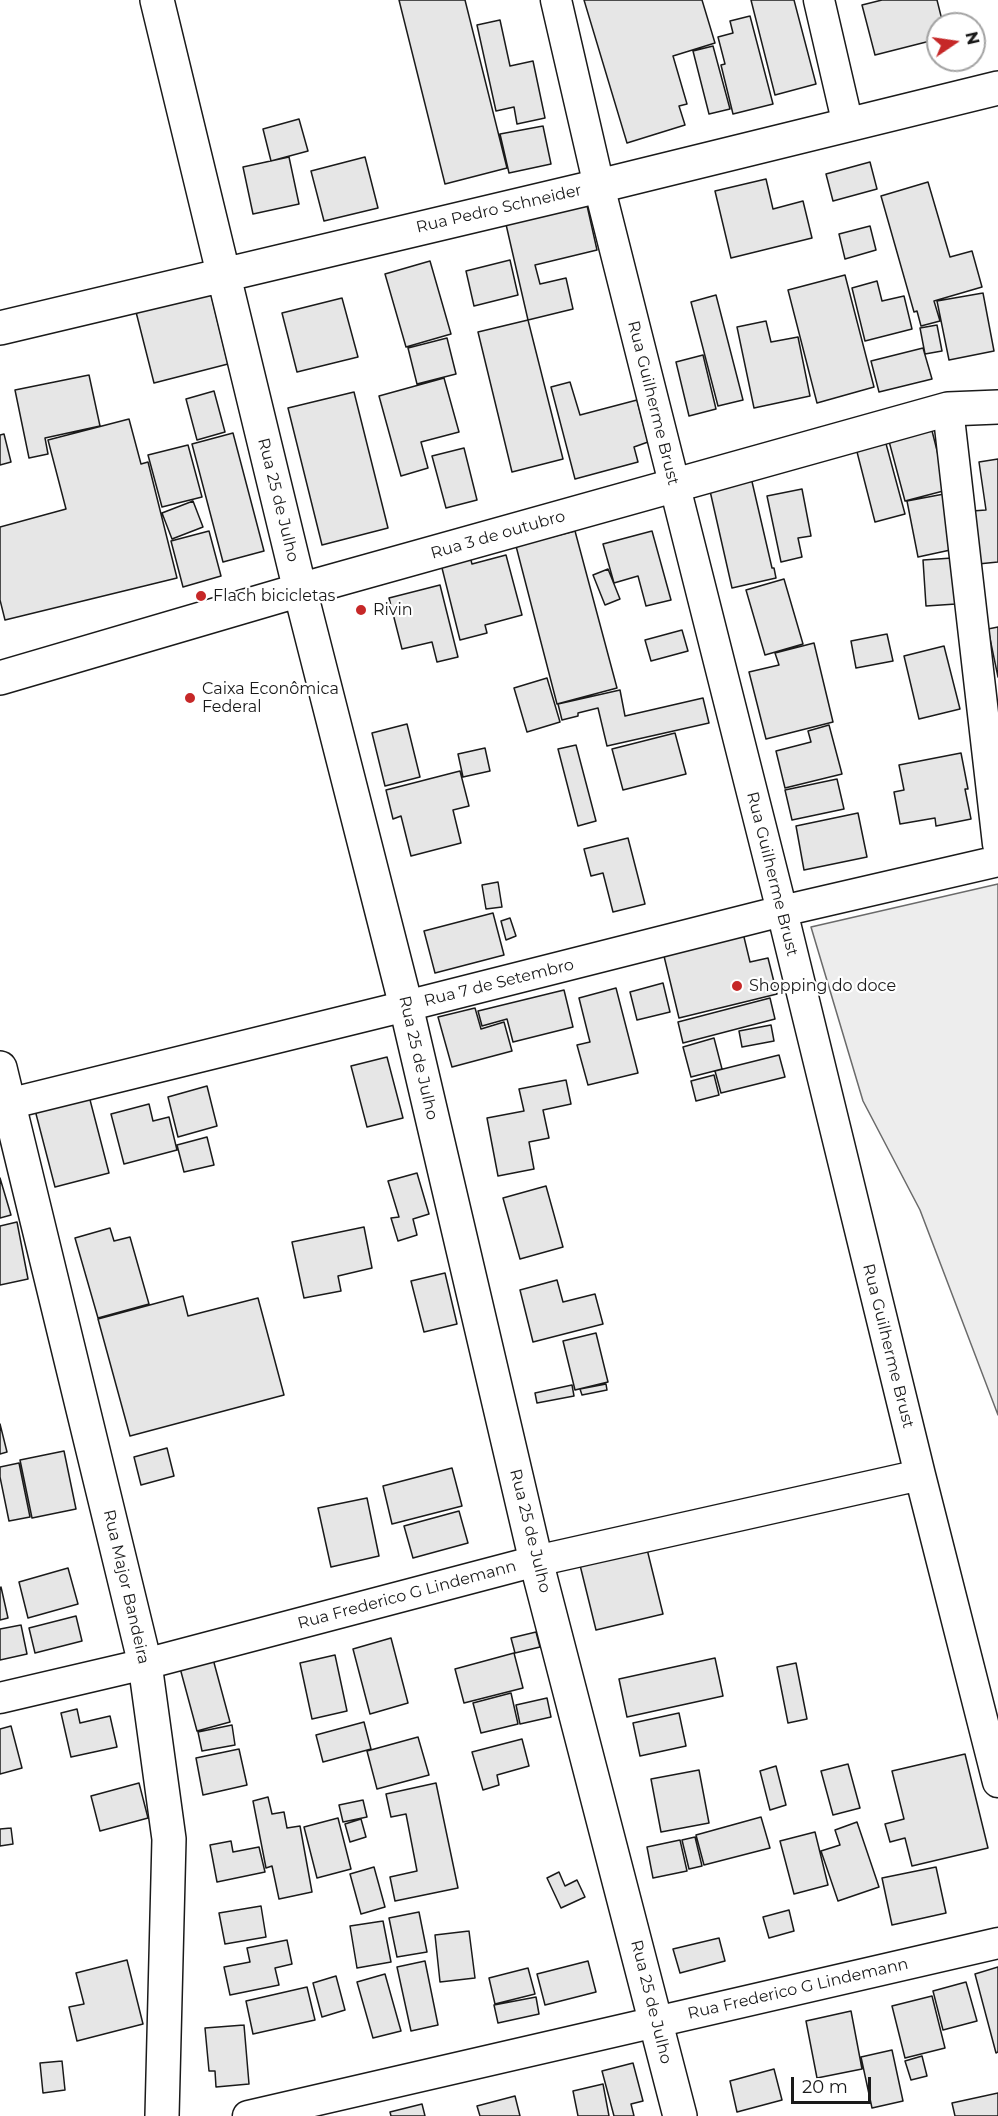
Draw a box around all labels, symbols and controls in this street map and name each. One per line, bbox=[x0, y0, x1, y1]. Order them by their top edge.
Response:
north arrow bbox=[926, 12, 986, 72]
text: N bbox=[961, 30, 983, 47]
street label: Rua Pedro Schneider bbox=[414, 181, 584, 237]
street label: Rua Guilherme Brust bbox=[623, 319, 683, 487]
street label: Rua 25 de Julho bbox=[253, 436, 303, 564]
street label: Rua 3 de outubro bbox=[429, 507, 567, 563]
place label: Flach bicicletas bbox=[213, 586, 335, 606]
marker: Flach bicicletas bbox=[194, 589, 208, 603]
place label: Rivin bbox=[373, 600, 413, 620]
marker: Rivin bbox=[354, 603, 368, 617]
place label: Caixa Econômica Federal bbox=[202, 679, 339, 717]
marker: Caixa Econômica Federal bbox=[183, 691, 197, 705]
street label: Rua Guilherme Brust bbox=[742, 790, 802, 958]
street label: Rua 7 de Setembro bbox=[422, 955, 576, 1011]
place label: Shopping do doce bbox=[749, 976, 896, 996]
marker: Shopping do doce bbox=[730, 979, 744, 993]
street label: Rua 25 de Julho bbox=[394, 994, 442, 1122]
street label: Rua Guilherme Brust bbox=[858, 1262, 918, 1430]
street label: Rua 25 de Julho bbox=[505, 1467, 555, 1595]
street label: Rua Major Bandeira bbox=[99, 1508, 153, 1666]
street label: Rua Frederico G Lindemann bbox=[296, 1557, 518, 1633]
street label: Rua 25 de Julho bbox=[626, 1938, 676, 2066]
street label: Rua Frederico G Lindemann bbox=[686, 1954, 910, 2024]
scale bar bbox=[794, 2065, 874, 2103]
text: 20 m bbox=[802, 2076, 848, 2098]

